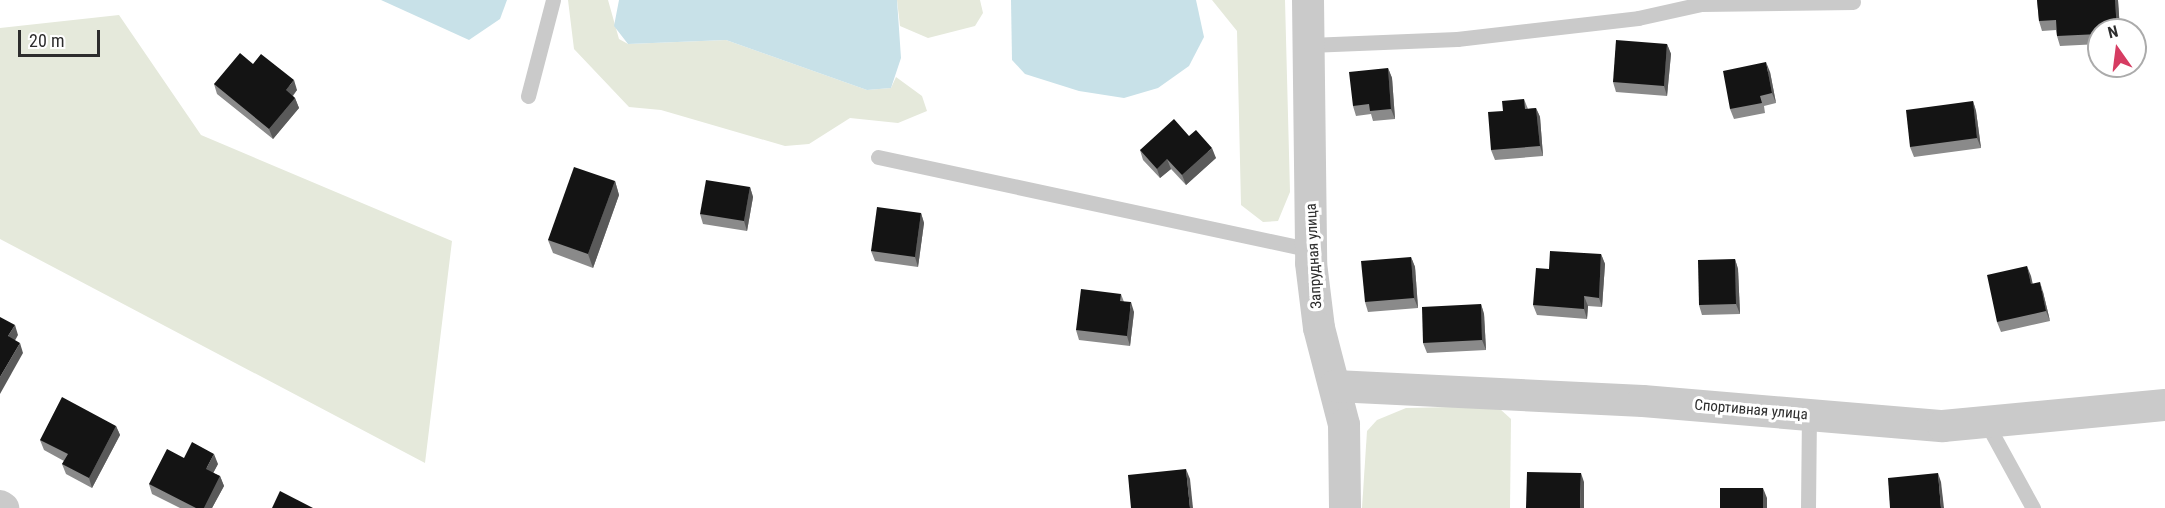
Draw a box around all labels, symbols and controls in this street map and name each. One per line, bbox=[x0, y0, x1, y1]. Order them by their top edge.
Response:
scale bar bbox=[21, 18, 104, 56]
north arrow bbox=[2087, 18, 2147, 78]
text: N bbox=[2106, 22, 2120, 42]
text: 20 m bbox=[29, 30, 64, 51]
street label: Запрудная улица bbox=[1302, 203, 1326, 309]
street label: Спортивная улица bbox=[1694, 396, 1808, 424]

